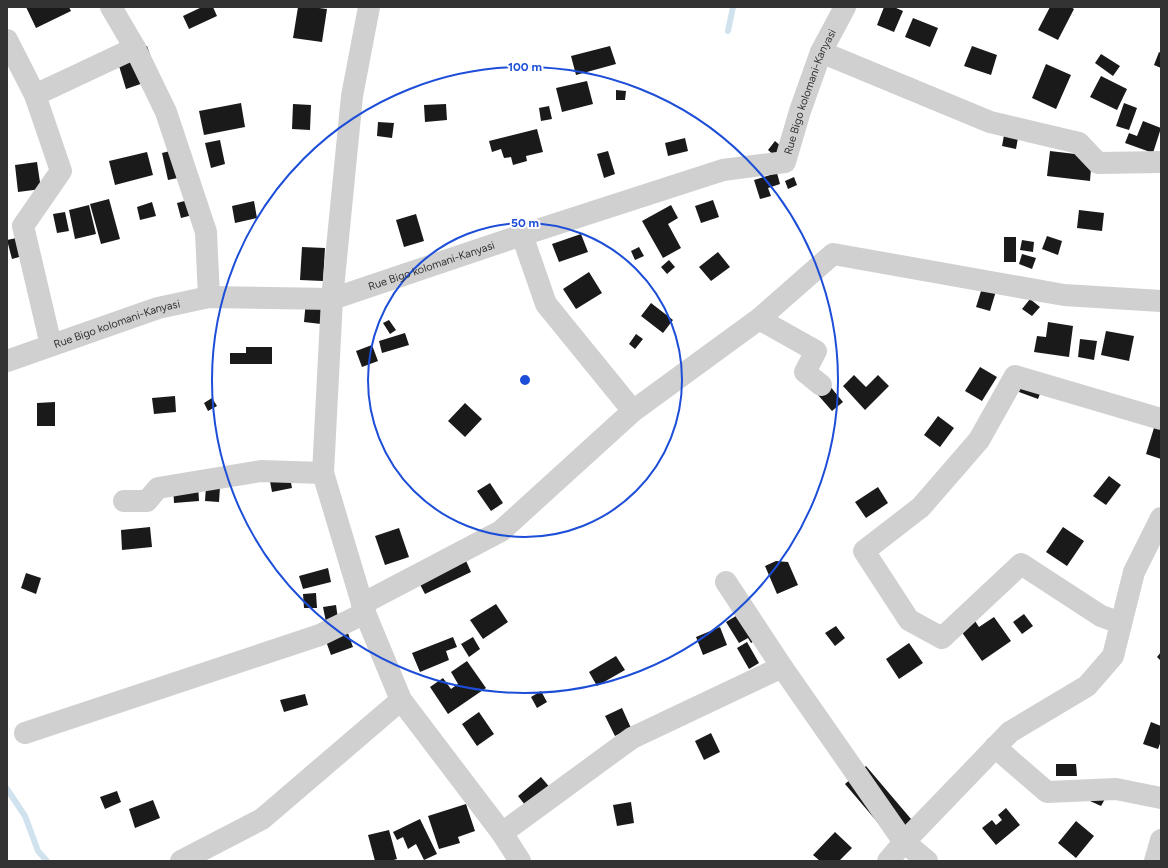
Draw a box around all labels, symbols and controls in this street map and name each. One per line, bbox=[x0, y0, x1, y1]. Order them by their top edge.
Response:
street label: Rue Bigo kolomani-Kanyasi bbox=[782, 27, 839, 156]
text: 100 m bbox=[508, 60, 542, 74]
text: 50 m bbox=[511, 216, 539, 230]
street label: Rue Bigo kolomani-Kanyasi bbox=[367, 239, 496, 293]
street label: Rue Bigo kolomani-Kanyasi bbox=[52, 297, 181, 351]
centre of rings bbox=[518, 373, 532, 387]

